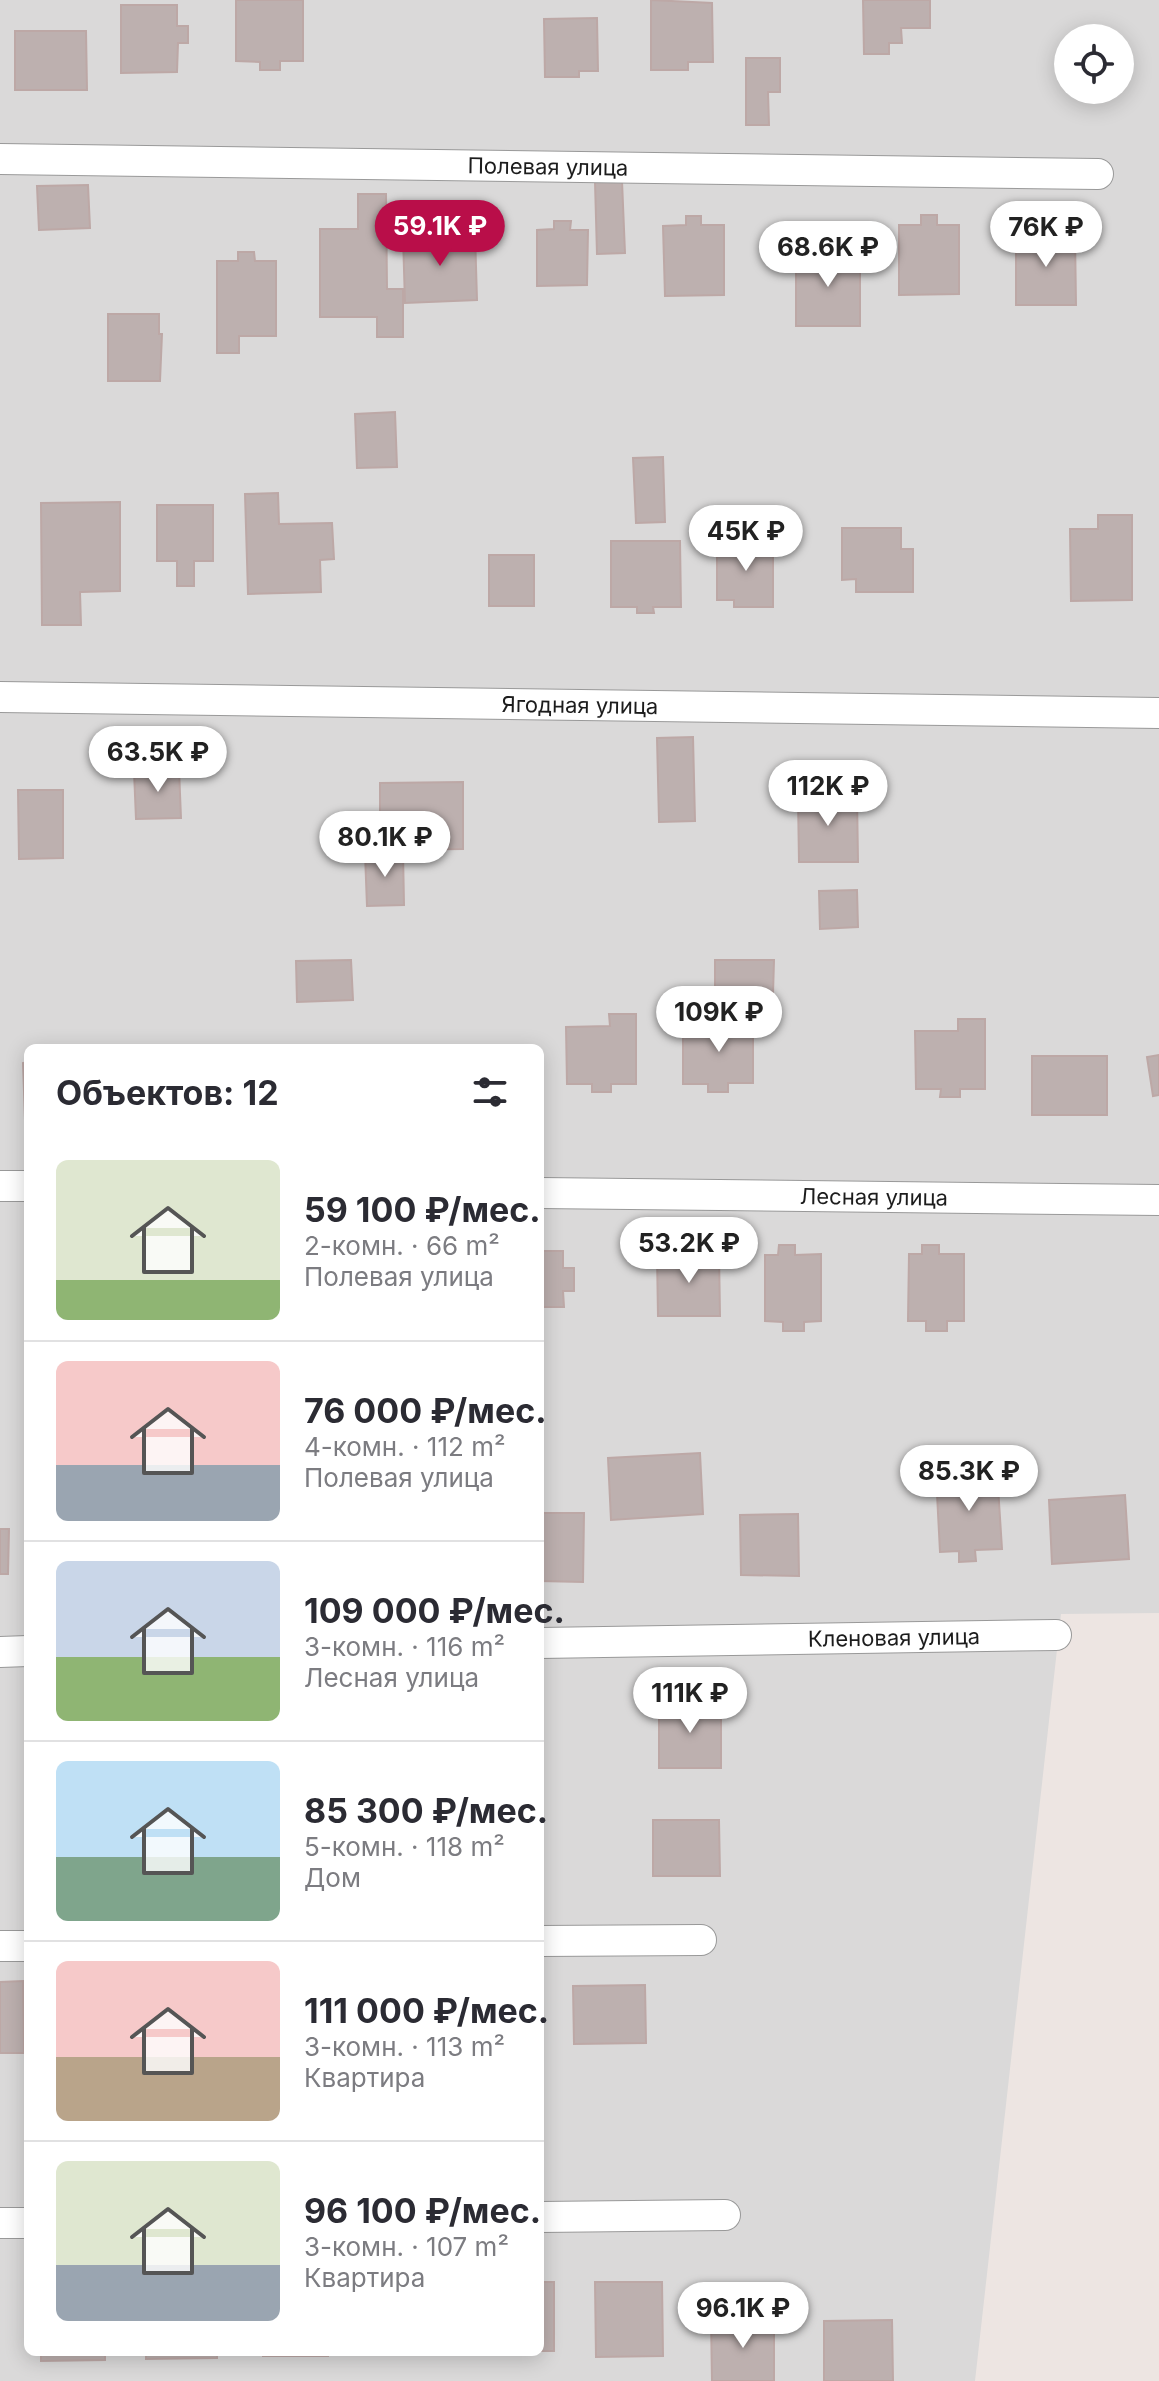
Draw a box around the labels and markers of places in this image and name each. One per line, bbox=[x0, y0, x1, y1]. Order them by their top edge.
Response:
pin: 59.1K ₽ bbox=[366, 200, 514, 268]
pin: 76K ₽ bbox=[990, 201, 1102, 269]
pin: 68.6K ₽ bbox=[754, 221, 902, 289]
pin: 45K ₽ bbox=[690, 505, 802, 573]
pin: 63.5K ₽ bbox=[84, 726, 232, 794]
pin: 112K ₽ bbox=[763, 760, 893, 828]
pin: 80.1K ₽ bbox=[311, 811, 459, 879]
pin: 109K ₽ bbox=[654, 986, 784, 1054]
pin: 53.2K ₽ bbox=[615, 1217, 763, 1285]
pin: 85.3K ₽ bbox=[895, 1445, 1043, 1513]
pin: 111K ₽ bbox=[625, 1667, 755, 1735]
pin: 96.1K ₽ bbox=[669, 2282, 817, 2350]

